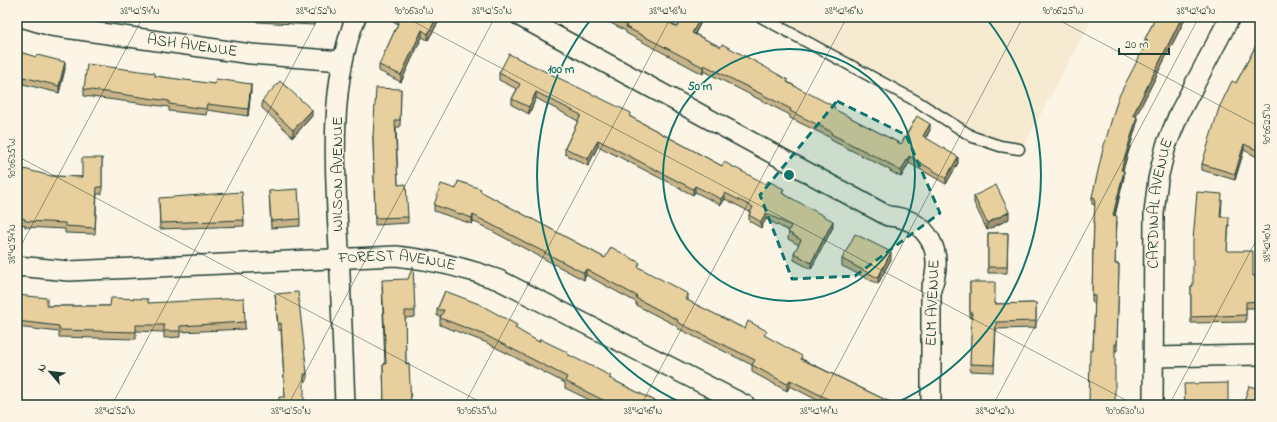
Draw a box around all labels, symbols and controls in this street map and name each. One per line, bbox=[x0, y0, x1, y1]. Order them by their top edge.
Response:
text: 38°42'54"N bbox=[120, 4, 160, 19]
text: 38°42'52"N bbox=[296, 4, 336, 19]
text: 90°06'30"W bbox=[395, 4, 433, 19]
text: 38°42'50"N bbox=[472, 4, 512, 19]
text: 38°42'48"N bbox=[649, 4, 687, 19]
text: 38°42'46"N bbox=[825, 4, 863, 19]
text: 90°06'25"W bbox=[1043, 4, 1084, 19]
text: 38°42'42"N bbox=[1177, 4, 1216, 19]
street label: ASH AVENUE bbox=[145, 28, 239, 64]
scale bar bbox=[1119, 30, 1169, 56]
text: 20 m bbox=[1125, 36, 1148, 54]
text: 100 m bbox=[548, 61, 575, 79]
text: 50 m bbox=[688, 78, 713, 96]
text: 90°06'25"W bbox=[1260, 103, 1275, 144]
street label: WILSON AVENUE bbox=[326, 116, 350, 232]
street label: CARDINAL AVENUE bbox=[1142, 135, 1180, 269]
text: 90°06'35"W bbox=[5, 138, 20, 178]
centre of rings bbox=[782, 168, 796, 182]
text: 38°42'54"N bbox=[5, 224, 20, 264]
text: 38°42'40"N bbox=[1260, 224, 1275, 262]
street label: FOREST AVENUE bbox=[337, 244, 458, 278]
street label: ELM AVENUE bbox=[919, 259, 947, 347]
north arrow bbox=[30, 352, 70, 392]
text: N bbox=[33, 361, 51, 375]
text: 38°42'52"N bbox=[95, 404, 135, 419]
text: 38°42'50"N bbox=[271, 404, 311, 419]
text: 90°06'35"W bbox=[457, 404, 497, 419]
text: 38°42'46"N bbox=[624, 404, 662, 419]
text: 38°42'44"N bbox=[800, 404, 838, 419]
text: 38°42'42"N bbox=[976, 404, 1015, 419]
text: 90°06'30"W bbox=[1106, 404, 1144, 419]

